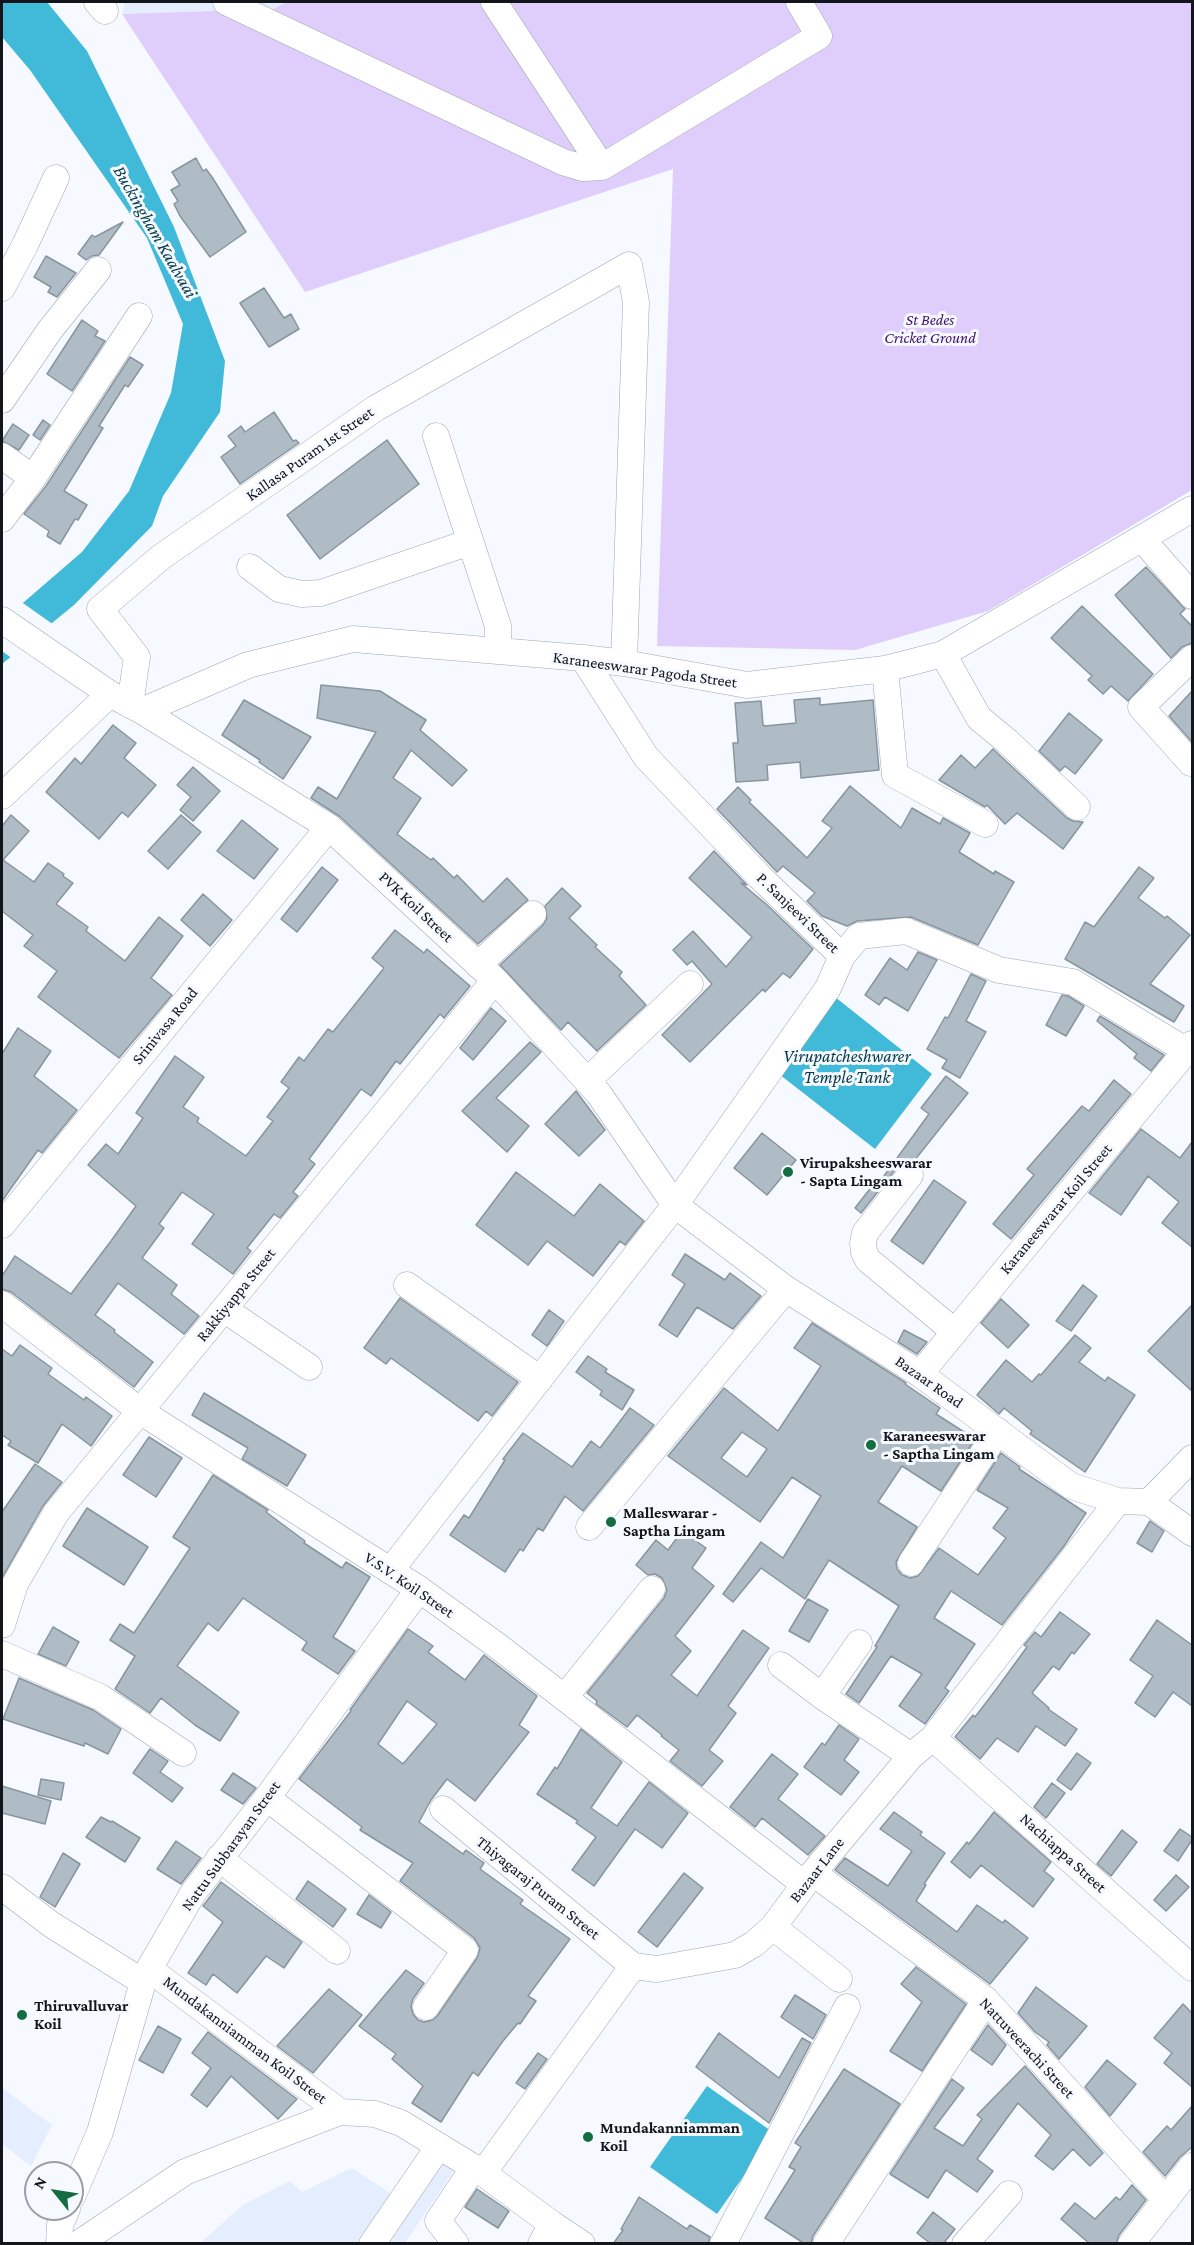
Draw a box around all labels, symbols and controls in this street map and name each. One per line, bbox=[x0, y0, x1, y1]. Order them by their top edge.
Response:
water label: Buckingham Kaalvaai bbox=[108, 162, 202, 302]
park label: St Bedes Cricket Ground bbox=[884, 310, 976, 348]
street label: Kallasa Puram 1st Street bbox=[242, 403, 378, 505]
street label: Karaneeswarar Pagoda Street bbox=[552, 648, 738, 692]
street label: PVK Koil Street bbox=[375, 868, 457, 946]
street label: P. Sanjeevi Street bbox=[753, 869, 843, 957]
street label: Srinivasa Road bbox=[128, 983, 202, 1069]
water label: Virupatcheshwarer Temple Tank bbox=[783, 1045, 911, 1088]
street label: Karaneeswarar Koil Street bbox=[996, 1140, 1116, 1278]
place label: Virupaksheeswarar - Sapta Lingam bbox=[800, 1153, 932, 1191]
marker: Virupaksheeswarar - Sapta Lingam bbox=[781, 1165, 795, 1179]
street label: Rakkiyappa Street bbox=[192, 1244, 280, 1346]
street label: Bazaar Road bbox=[891, 1352, 967, 1412]
place label: Karaneeswarar - Saptha Lingam bbox=[883, 1426, 994, 1464]
marker: Karaneeswarar - Saptha Lingam bbox=[864, 1438, 878, 1452]
place label: Malleswarar - Saptha Lingam bbox=[623, 1503, 725, 1541]
marker: Malleswarar - Saptha Lingam bbox=[604, 1515, 618, 1529]
street label: V.S.V. Koil Street bbox=[360, 1548, 458, 1622]
street label: Nattu Subbarayan Street bbox=[177, 1777, 285, 1915]
street label: Nachiappa Street bbox=[1016, 1809, 1110, 1897]
street label: Thiyagaraj Puram Street bbox=[472, 1832, 604, 1944]
street label: Bazaar Lane bbox=[786, 1834, 848, 1906]
street label: Mundakanniamman Koil Street bbox=[159, 1972, 331, 2108]
street label: Nattuveerachi Street bbox=[975, 1994, 1079, 2102]
place label: Thiruvalluvar Koil bbox=[34, 1996, 128, 2034]
marker: Thiruvalluvar Koil bbox=[15, 2008, 29, 2022]
place label: Mundakanniamman Koil bbox=[600, 2118, 740, 2156]
marker: Mundakanniamman Koil bbox=[581, 2130, 595, 2144]
north arrow bbox=[24, 2161, 84, 2221]
text: N bbox=[30, 2174, 50, 2192]

